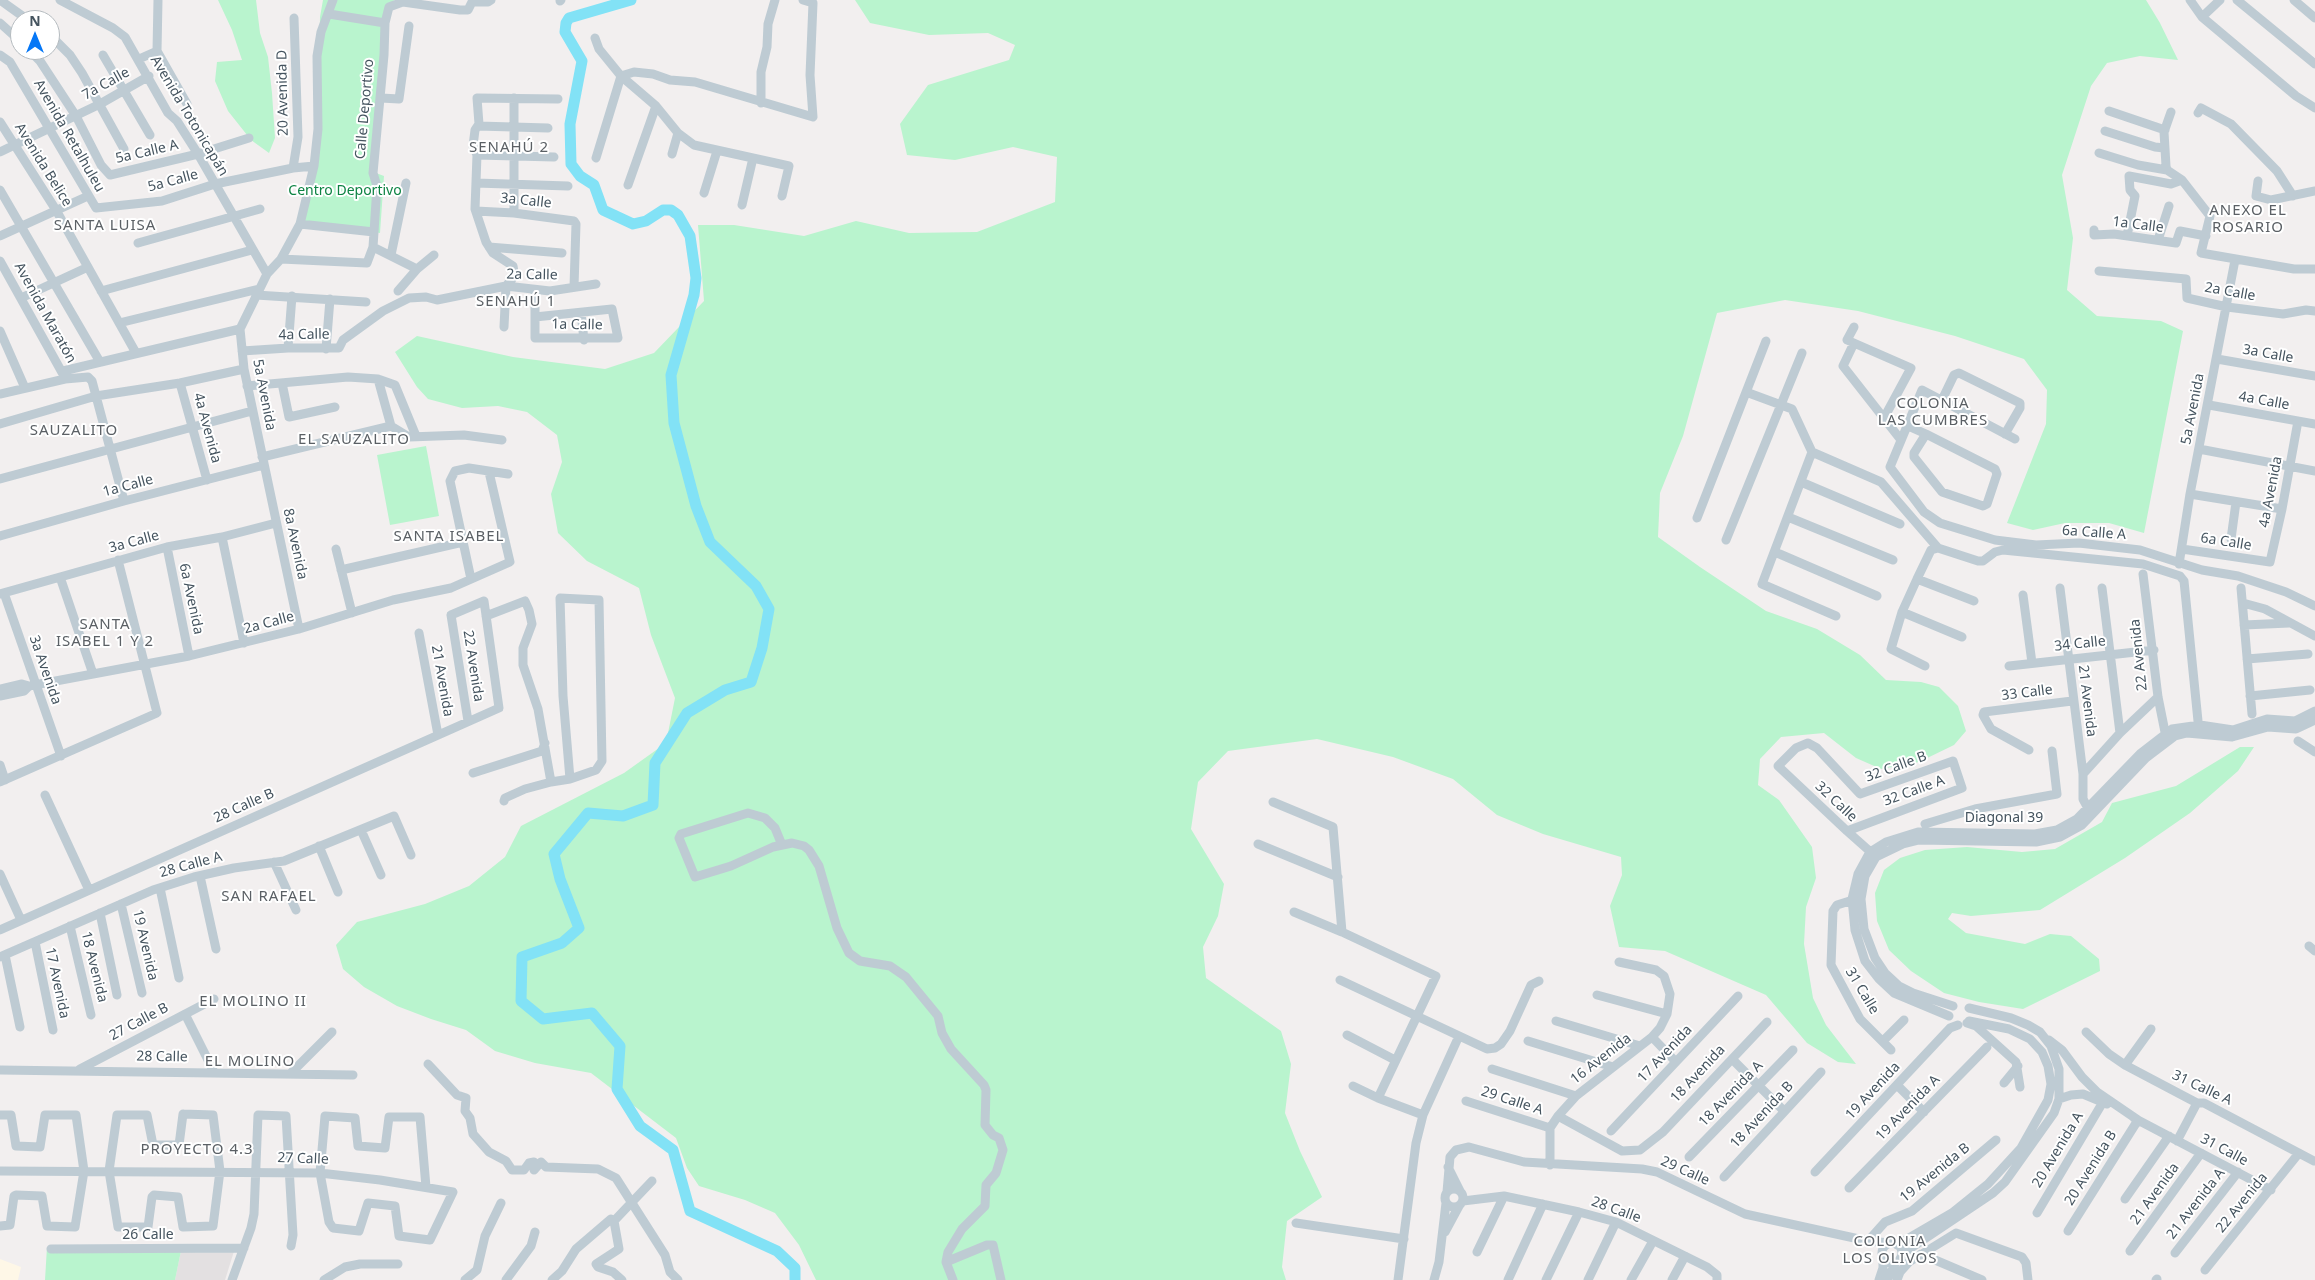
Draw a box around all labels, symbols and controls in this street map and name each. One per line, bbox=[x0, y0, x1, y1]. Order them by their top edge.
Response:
north arrow bbox=[10, 10, 60, 60]
text: N bbox=[29, 11, 41, 30]
street label: 20 Avenida D bbox=[274, 50, 292, 136]
street label: Avenida Totonicapán bbox=[147, 53, 231, 179]
street label: Calle Deportivo bbox=[352, 58, 378, 160]
street label: 7a Calle bbox=[79, 64, 133, 104]
street label: Avenida Retalhuleu bbox=[30, 77, 108, 195]
street label: Avenida Belice bbox=[11, 120, 75, 210]
street label: 5a Calle A bbox=[114, 137, 180, 167]
district label: SENAHÚ 2 bbox=[468, 139, 550, 157]
street label: 5a Calle bbox=[146, 166, 200, 196]
park label: Centro Deportivo bbox=[288, 183, 402, 199]
street label: 3a Calle bbox=[500, 190, 552, 212]
district label: ANEXO EL ROSARIO bbox=[2208, 202, 2288, 237]
street label: 1a Calle bbox=[2112, 214, 2164, 236]
district label: SANTA LUISA bbox=[52, 217, 158, 235]
street label: Avenida Maratón bbox=[10, 260, 80, 366]
street label: 2a Calle bbox=[506, 266, 558, 284]
street label: 2a Calle bbox=[2203, 279, 2257, 305]
district label: SENAHÚ 1 bbox=[475, 293, 557, 311]
street label: 1a Calle bbox=[551, 316, 603, 334]
street label: 4a Calle bbox=[278, 326, 330, 344]
street label: 3a Calle bbox=[2241, 341, 2295, 367]
street label: 5a Avenida bbox=[249, 358, 279, 432]
street label: 5a Avenida bbox=[2178, 372, 2208, 446]
street label: 4a Calle bbox=[2237, 388, 2291, 414]
street label: 4a Avenida bbox=[190, 391, 224, 465]
district label: COLONIA LAS CUMBRES bbox=[1876, 395, 1990, 430]
district label: SAUZALITO bbox=[29, 422, 119, 440]
district label: EL SAUZALITO bbox=[297, 431, 411, 449]
street label: 4a Avenida bbox=[2256, 455, 2286, 529]
street label: 1a Calle bbox=[101, 471, 155, 501]
street label: 8a Avenida bbox=[279, 507, 311, 581]
street label: 6a Calle A bbox=[2062, 522, 2126, 544]
street label: 3a Calle bbox=[107, 527, 161, 557]
district label: SANTA ISABEL bbox=[392, 528, 506, 546]
street label: 6a Calle bbox=[2199, 530, 2253, 554]
street label: 6a Avenida bbox=[175, 562, 207, 636]
street label: 2a Calle bbox=[242, 608, 296, 638]
district label: SANTA ISABEL 1 Y 2 bbox=[54, 616, 156, 651]
street label: 22 Avenida bbox=[2127, 618, 2151, 692]
street label: 22 Avenida bbox=[459, 629, 487, 703]
street label: 3a Avenida bbox=[25, 633, 65, 707]
street label: 34 Calle bbox=[2054, 633, 2106, 655]
street label: 21 Avenida bbox=[427, 644, 457, 718]
street label: 21 Avenida bbox=[2074, 664, 2100, 738]
street label: 33 Calle bbox=[2000, 682, 2054, 704]
street label: 32 Calle B bbox=[1863, 748, 1929, 786]
street label: 32 Calle A bbox=[1881, 772, 1947, 810]
street label: 32 Calle bbox=[1811, 778, 1861, 826]
street label: 28 Calle B bbox=[211, 785, 277, 827]
street label: Diagonal 39 bbox=[1965, 810, 2043, 826]
street label: 28 Calle A bbox=[158, 849, 224, 881]
district label: SAN RAFAEL bbox=[220, 888, 318, 906]
street label: 19 Avenida bbox=[129, 908, 161, 982]
street label: 18 Avenida bbox=[77, 930, 111, 1004]
street label: 17 Avenida bbox=[41, 946, 73, 1020]
street label: 31 Calle bbox=[1842, 965, 1882, 1017]
district label: EL MOLINO II bbox=[198, 993, 308, 1011]
street label: 27 Calle B bbox=[107, 1000, 171, 1044]
street label: 17 Avenida bbox=[1634, 1022, 1696, 1086]
street label: 16 Avenida bbox=[1567, 1030, 1635, 1088]
street label: 18 Avenida bbox=[1667, 1042, 1729, 1106]
street label: 28 Calle bbox=[136, 1048, 188, 1066]
district label: EL MOLINO bbox=[204, 1053, 296, 1071]
street label: 18 Avenida A bbox=[1695, 1058, 1767, 1130]
street label: 19 Avenida bbox=[1842, 1059, 1904, 1123]
street label: 31 Calle A bbox=[2169, 1067, 2235, 1109]
street label: 19 Avenida A bbox=[1872, 1072, 1944, 1144]
street label: 18 Avenida B bbox=[1727, 1078, 1797, 1152]
street label: 29 Calle A bbox=[1479, 1083, 1545, 1119]
street label: 20 Avenida A bbox=[2029, 1109, 2087, 1191]
street label: 20 Avenida B bbox=[2061, 1127, 2121, 1209]
street label: 31 Calle bbox=[2197, 1130, 2251, 1170]
street label: 19 Avenida B bbox=[1897, 1140, 1973, 1206]
district label: PROYECTO 4.3 bbox=[139, 1141, 255, 1159]
street label: 27 Calle bbox=[277, 1150, 329, 1168]
street label: 29 Calle bbox=[1658, 1153, 1712, 1189]
street label: 21 Avenida bbox=[2127, 1160, 2183, 1228]
street label: 21 Avenida A bbox=[2163, 1165, 2229, 1243]
street label: 22 Avenida bbox=[2213, 1170, 2271, 1236]
street label: 28 Calle bbox=[1589, 1193, 1643, 1227]
street label: 26 Calle bbox=[122, 1227, 174, 1243]
district label: COLONIA LOS OLIVOS bbox=[1841, 1233, 1939, 1268]

